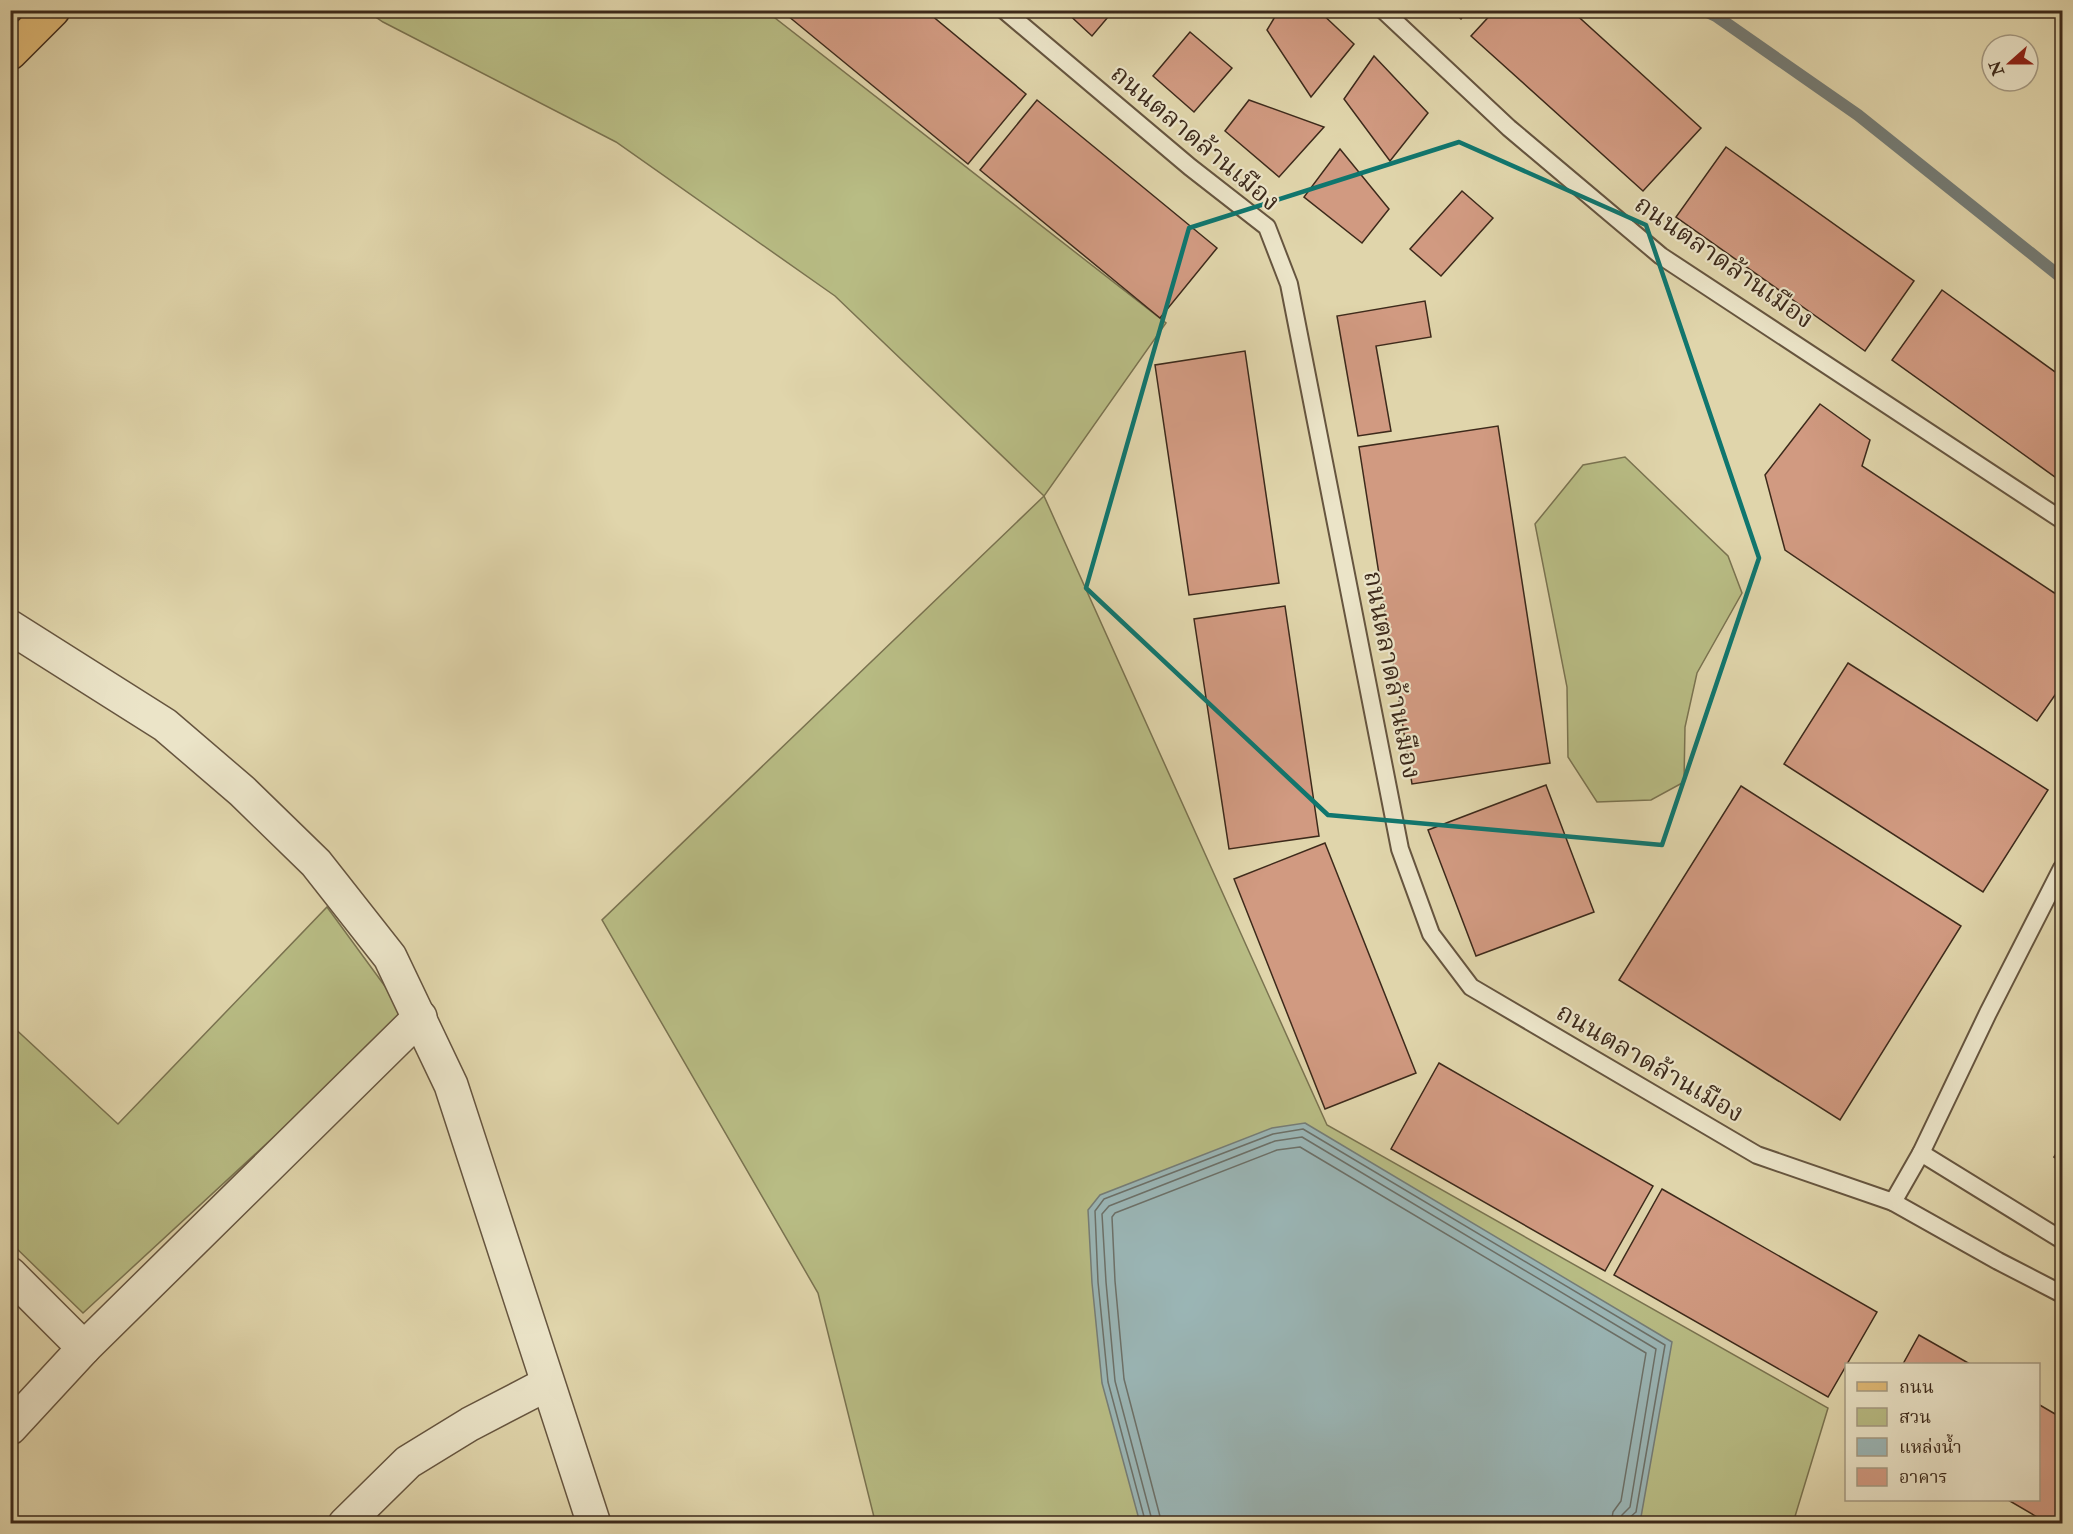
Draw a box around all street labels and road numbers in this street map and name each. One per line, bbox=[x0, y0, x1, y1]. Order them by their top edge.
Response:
street label: ถนนตลาดล้านเมือง bbox=[1104, 58, 1286, 218]
street label: ถนนตลาดล้านเมือง bbox=[1628, 188, 1820, 336]
street label: ถนนตลาดล้านเมือง bbox=[1356, 568, 1428, 782]
street label: ถนนตลาดล้านเมือง bbox=[1550, 996, 1750, 1130]

